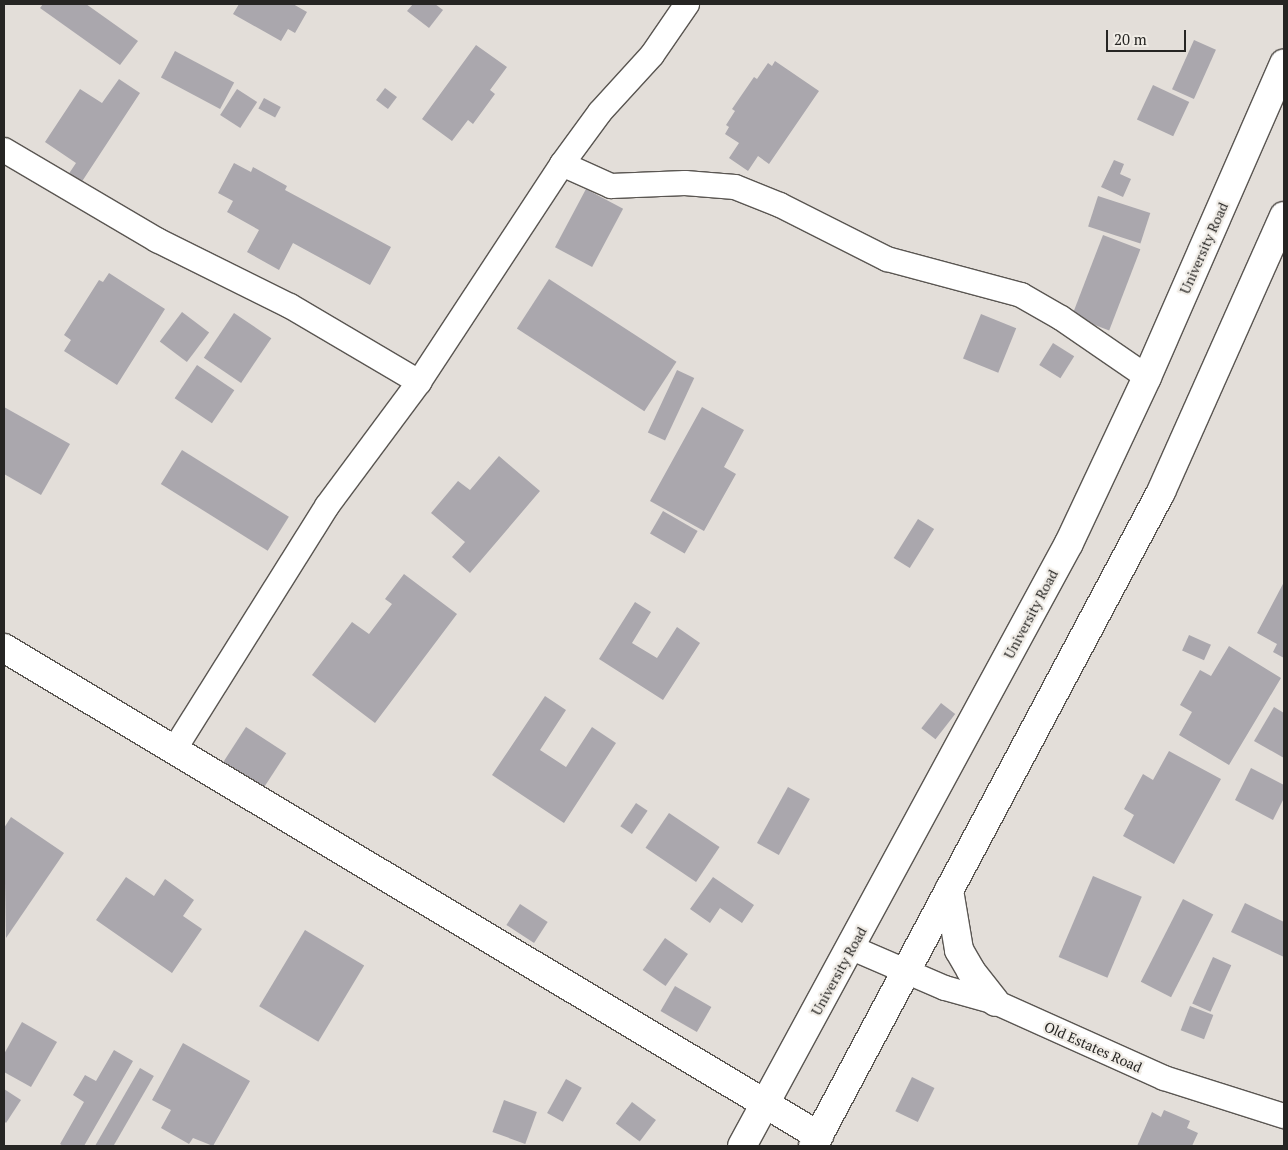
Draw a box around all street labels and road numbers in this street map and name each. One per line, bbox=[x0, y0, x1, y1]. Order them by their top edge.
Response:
street label: University Road bbox=[1176, 200, 1232, 296]
street label: University Road bbox=[1000, 567, 1062, 661]
street label: University Road bbox=[808, 924, 870, 1018]
street label: Old Estates Road bbox=[1042, 1018, 1144, 1076]

